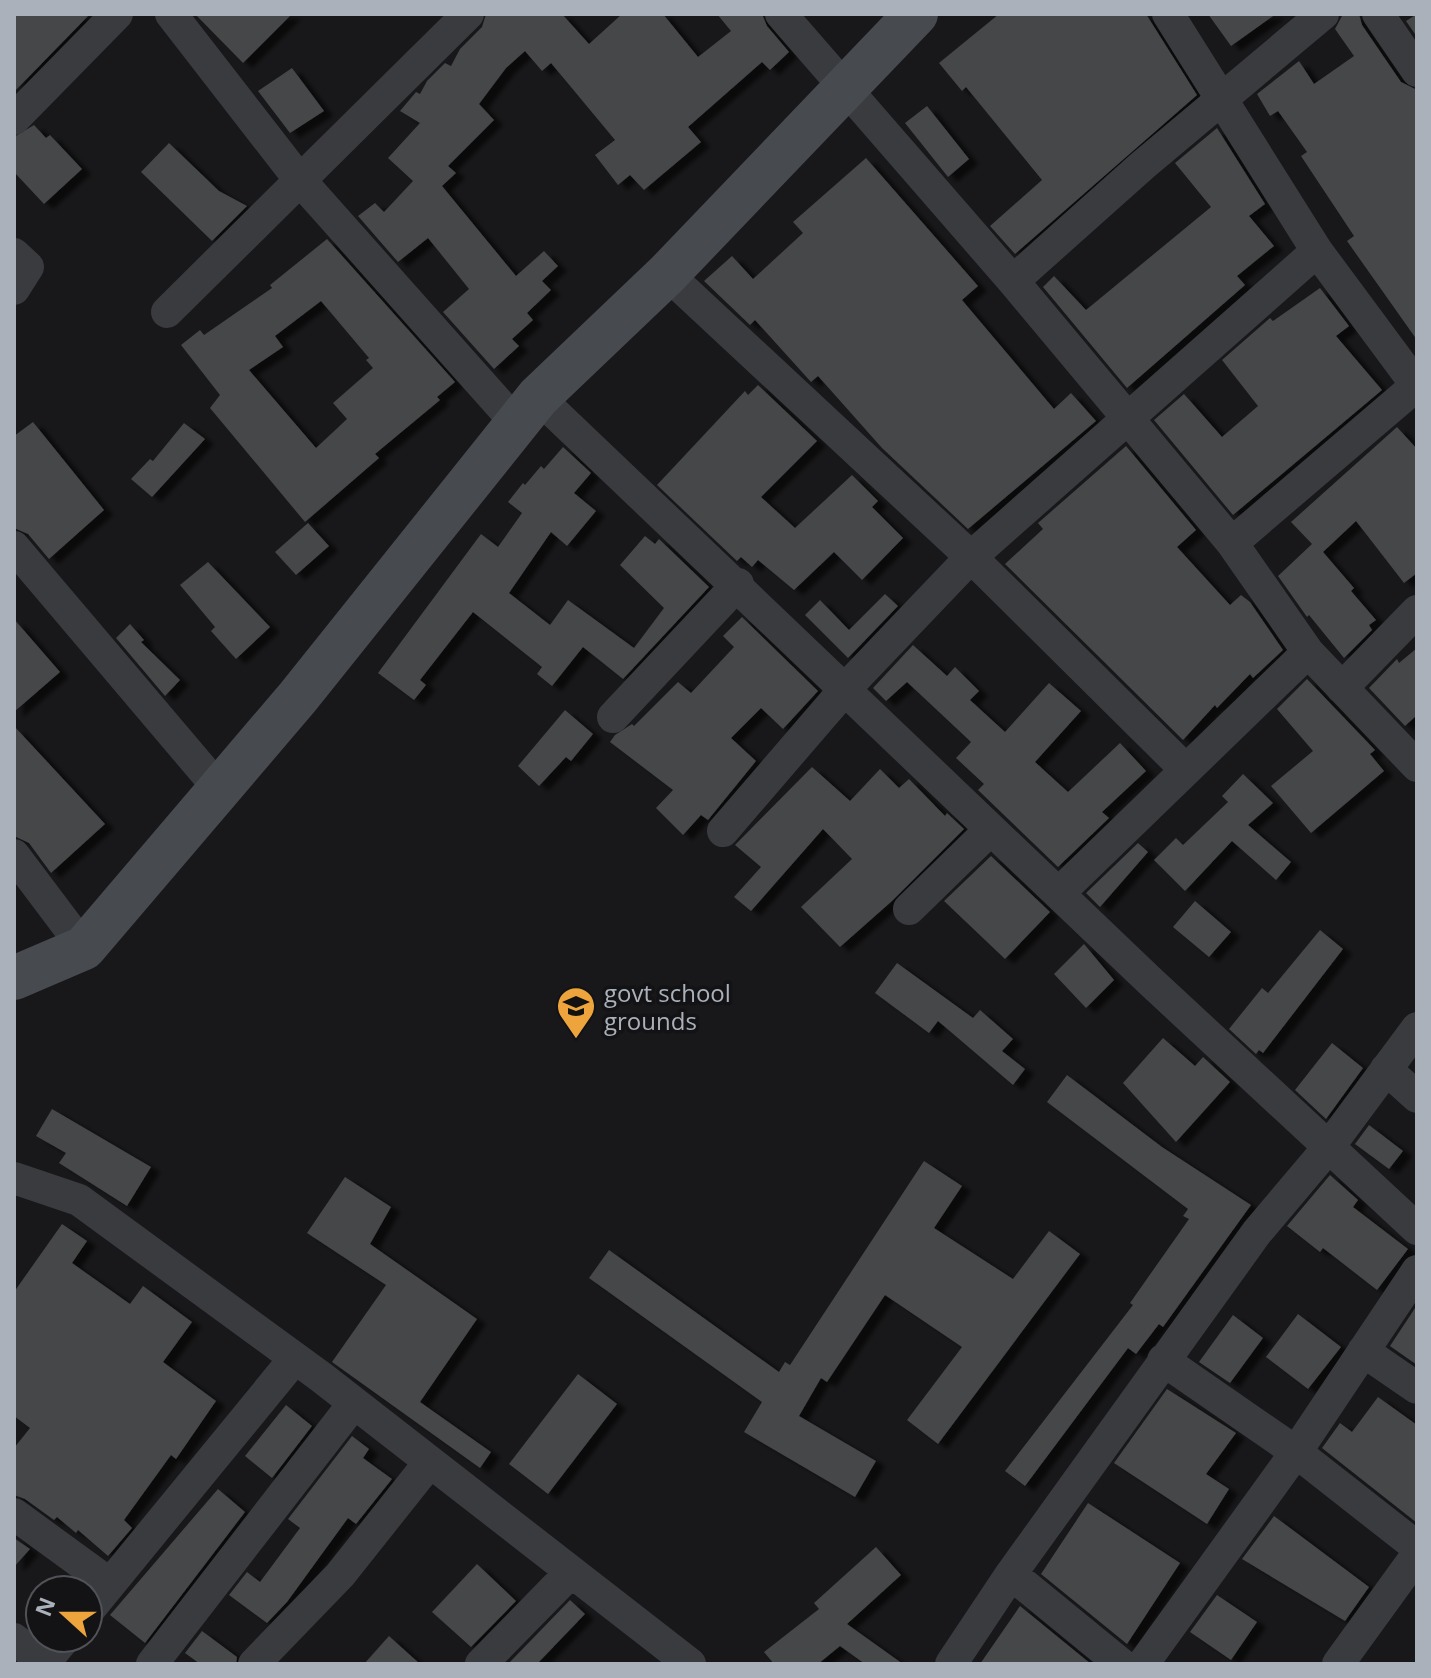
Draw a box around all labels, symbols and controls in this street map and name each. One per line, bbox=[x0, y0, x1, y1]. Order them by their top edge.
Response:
place label: govt school grounds bbox=[604, 976, 731, 1037]
school or university icon: govt school grounds bbox=[555, 985, 597, 1040]
north arrow bbox=[24, 1574, 104, 1654]
text: N bbox=[27, 1593, 62, 1620]

